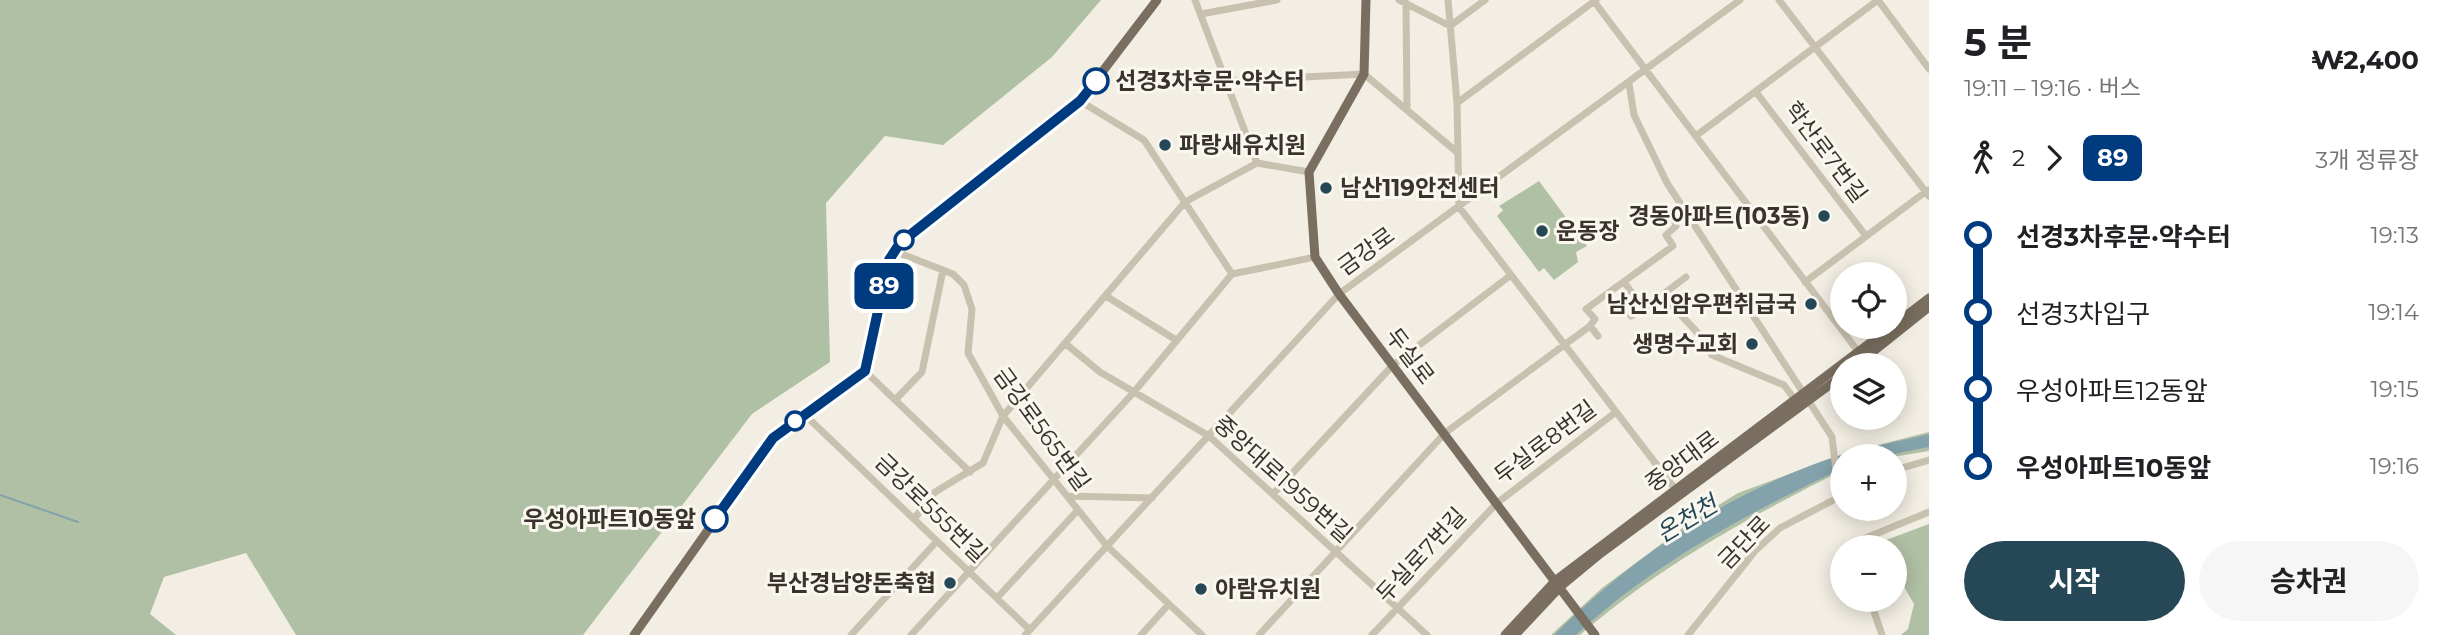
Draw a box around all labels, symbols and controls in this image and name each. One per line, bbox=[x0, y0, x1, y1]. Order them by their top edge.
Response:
text: 5 분 bbox=[1964, 19, 2032, 66]
text: ₩2,400 bbox=[2311, 44, 2419, 76]
place label: 선경3차후문·약수터 bbox=[1115, 67, 1305, 95]
marker: 선경3차후문·약수터 bbox=[1083, 68, 1109, 94]
text: 19:11 – 19:16 · 버스 bbox=[1964, 74, 2141, 102]
street label: 학산로7번길 bbox=[1779, 96, 1873, 208]
place label: 파랑새유치원 bbox=[1179, 131, 1306, 159]
marker: 파랑새유치원 bbox=[1157, 137, 1173, 153]
icon: walk bbox=[1964, 139, 2002, 177]
icon: forward bbox=[2035, 139, 2073, 177]
text: 89 bbox=[2097, 143, 2128, 172]
text: 2 bbox=[2012, 144, 2025, 172]
text: 3개 정류장 bbox=[2315, 146, 2419, 174]
place label: 남산119안전센터 bbox=[1340, 174, 1500, 202]
marker: 남산119안전센터 bbox=[1318, 180, 1334, 196]
place label: 경동아파트(103동) bbox=[1628, 202, 1810, 230]
marker: 경동아파트(103동) bbox=[1816, 208, 1832, 224]
place label: 운동장 bbox=[1556, 217, 1619, 245]
street label: 금강로 bbox=[1332, 221, 1400, 281]
text: 선경3차후문·약수터 bbox=[2016, 221, 2231, 253]
text: 19:13 bbox=[2371, 221, 2419, 249]
marker: 운동장 bbox=[1534, 223, 1550, 239]
unlabelled marker bbox=[894, 230, 914, 250]
map controls bbox=[1830, 262, 1907, 612]
button: locate bbox=[1830, 262, 1907, 339]
line badge: 89 bbox=[852, 263, 916, 309]
text: 89 bbox=[868, 271, 900, 300]
place label: 남산신암우편취급국 bbox=[1607, 290, 1797, 318]
marker: 남산신암우편취급국 bbox=[1803, 296, 1819, 312]
text: 선경3차입구 bbox=[2016, 298, 2150, 330]
text: 19:14 bbox=[2368, 298, 2419, 326]
street label: 두실로 bbox=[1380, 322, 1440, 390]
place label: 생명수교회 bbox=[1632, 330, 1738, 358]
marker: 생명수교회 bbox=[1744, 336, 1760, 352]
button: layers bbox=[1830, 353, 1907, 430]
street label: 금강로565번길 bbox=[988, 362, 1096, 496]
text: 우성아파트12동앞 bbox=[2016, 375, 2208, 407]
text: 19:15 bbox=[2370, 375, 2419, 403]
street label: 두실로8번길 bbox=[1488, 395, 1602, 489]
street label: 중앙대로1959번길 bbox=[1208, 410, 1358, 548]
unlabelled marker bbox=[785, 411, 805, 431]
street label: 중앙대로 bbox=[1640, 424, 1724, 498]
button: + bbox=[1830, 444, 1907, 521]
street label: 금강로555번길 bbox=[869, 448, 993, 568]
text: 우성아파트10동앞 bbox=[2016, 452, 2211, 484]
text: 19:16 bbox=[2370, 452, 2419, 480]
water label: 온천천 bbox=[1651, 488, 1725, 548]
street label: 두실로7번길 bbox=[1370, 502, 1472, 608]
place label: 우성아파트10동앞 bbox=[523, 505, 696, 533]
marker: 우성아파트10동앞 bbox=[702, 506, 728, 532]
street label: 금단로 bbox=[1712, 509, 1776, 575]
button: − bbox=[1830, 535, 1907, 612]
button: 시작 bbox=[1964, 541, 2185, 621]
button: 승차권 bbox=[2199, 541, 2419, 621]
place label: 부산경남양돈축협 bbox=[767, 569, 936, 597]
marker: 부산경남양돈축협 bbox=[942, 575, 958, 591]
place label: 아람유치원 bbox=[1215, 575, 1321, 603]
marker: 아람유치원 bbox=[1193, 581, 1209, 597]

